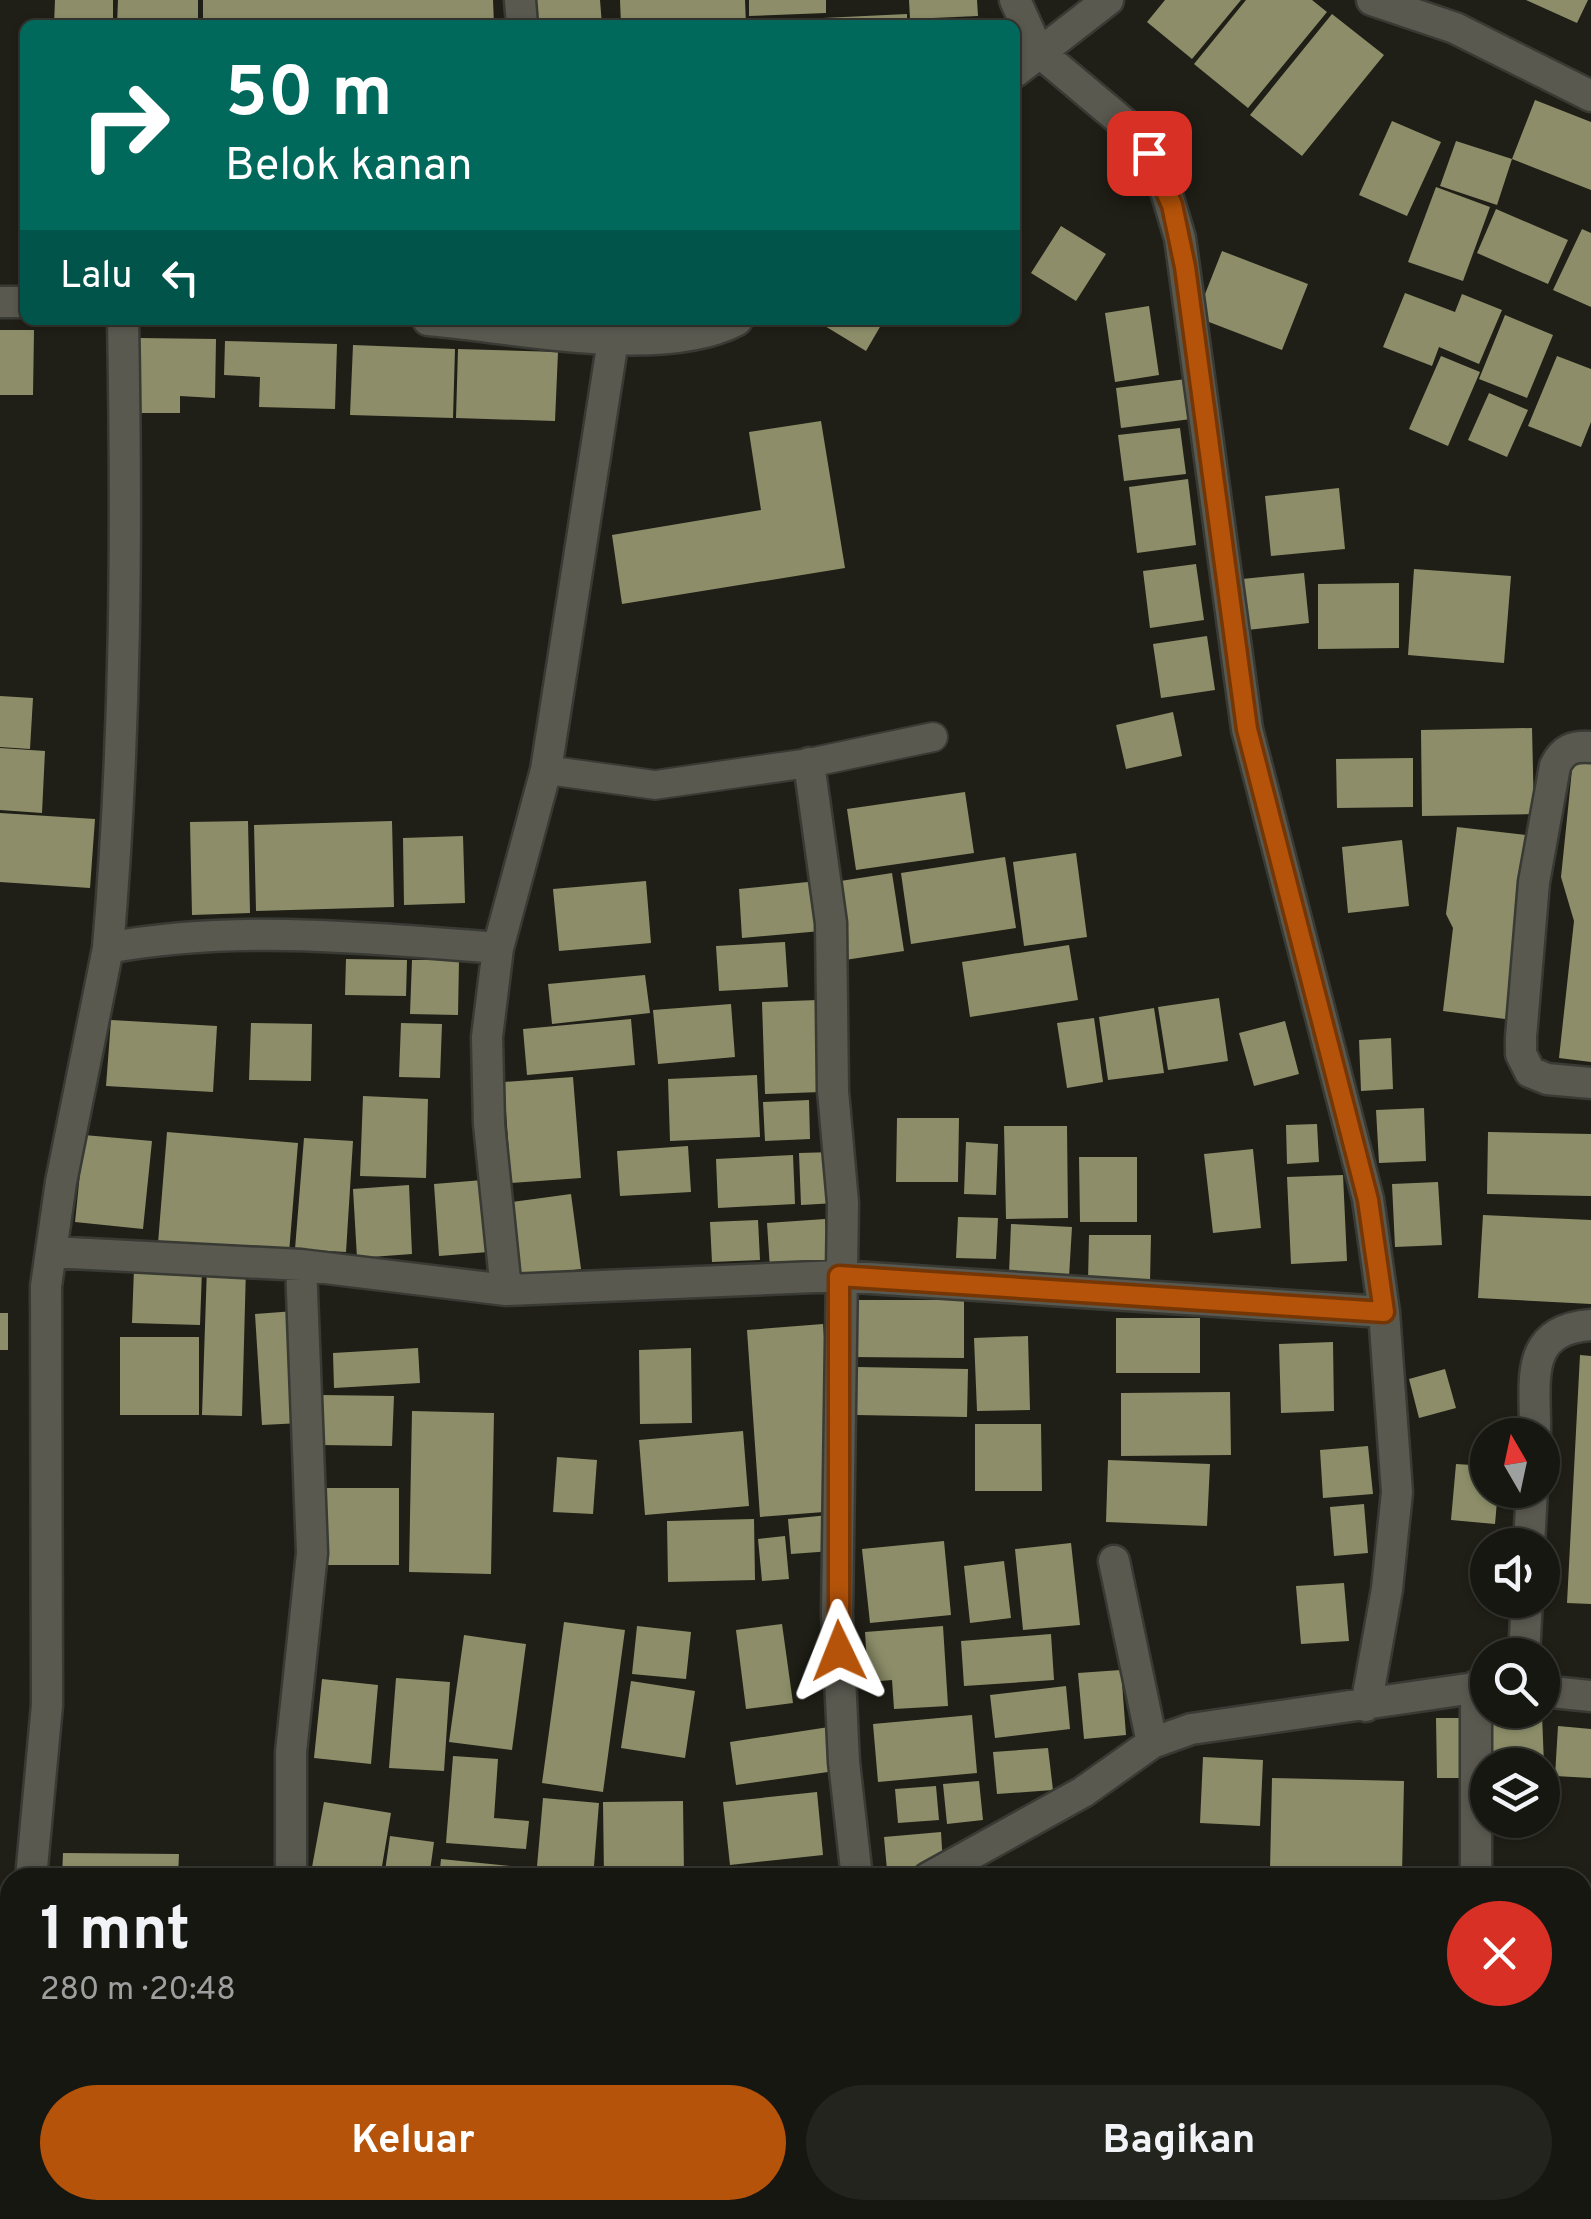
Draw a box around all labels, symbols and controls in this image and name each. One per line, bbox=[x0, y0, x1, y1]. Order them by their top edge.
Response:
text: 50 m bbox=[225, 52, 392, 141]
icon: right bbox=[60, 60, 190, 190]
pin bbox=[1107, 111, 1192, 196]
icon: arrive bbox=[1122, 126, 1177, 181]
text: Belok kanan bbox=[225, 139, 473, 196]
icon: left bbox=[153, 250, 208, 305]
text: Lalu bbox=[60, 253, 133, 302]
north arrow bbox=[1470, 1418, 1560, 1508]
map controls bbox=[1470, 1418, 1560, 1838]
button: sound bbox=[1470, 1528, 1560, 1618]
position arrow bbox=[787, 1599, 891, 1703]
button: search bbox=[1470, 1638, 1560, 1728]
button: layers bbox=[1470, 1748, 1560, 1838]
text: 1 mnt bbox=[40, 1895, 190, 1971]
button: close bbox=[1447, 1901, 1552, 2006]
text: 280 m · 20:48 bbox=[40, 1971, 236, 2011]
button: Keluar bbox=[40, 2085, 786, 2200]
button: Bagikan bbox=[806, 2085, 1552, 2200]

